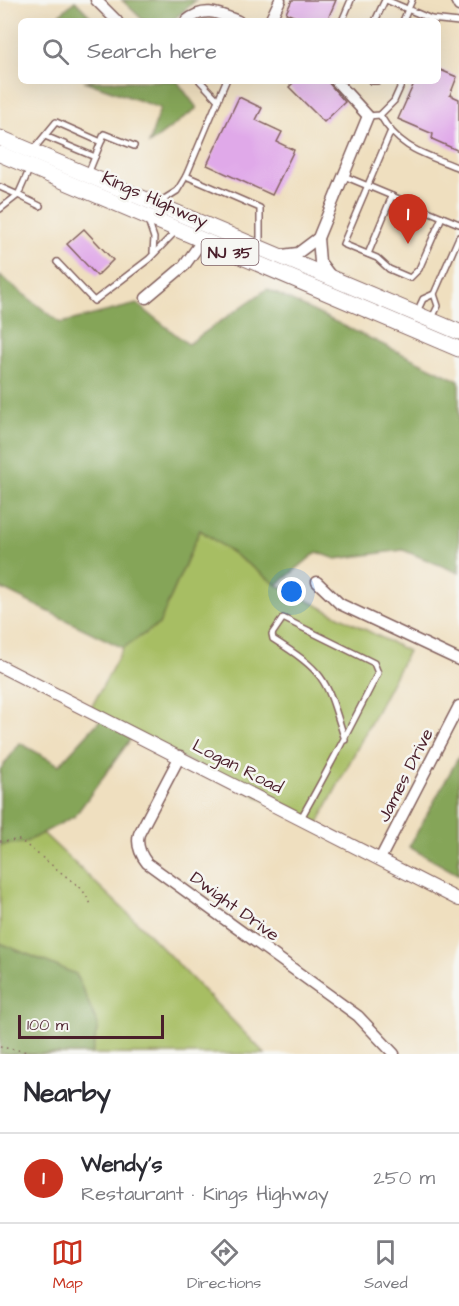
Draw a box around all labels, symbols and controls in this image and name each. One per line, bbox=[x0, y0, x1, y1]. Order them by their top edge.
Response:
search box bbox=[18, 18, 441, 84]
icon: search bbox=[39, 35, 72, 68]
text: Search here bbox=[87, 36, 217, 67]
street label: Kings Highway bbox=[97, 165, 212, 235]
pin: 1 bbox=[388, 194, 428, 244]
road number: NJ 35 bbox=[202, 239, 258, 265]
your location bbox=[277, 577, 306, 606]
street label: James Drive bbox=[371, 724, 440, 826]
street label: Logan Road bbox=[188, 733, 287, 801]
street label: Dwight Drive bbox=[184, 865, 285, 948]
scale bar bbox=[18, 1012, 164, 1040]
text: 100 m bbox=[27, 1014, 68, 1036]
text: Nearby bbox=[24, 1075, 111, 1111]
text: Wendy's bbox=[81, 1149, 163, 1180]
text: 1 bbox=[42, 1164, 45, 1192]
text: 250 m bbox=[373, 1164, 435, 1192]
text: Restaurant · Kings Highway bbox=[81, 1180, 329, 1208]
tab: Map bbox=[51, 1236, 84, 1294]
tab: Directions bbox=[187, 1236, 261, 1294]
tab: Saved bbox=[364, 1236, 408, 1294]

